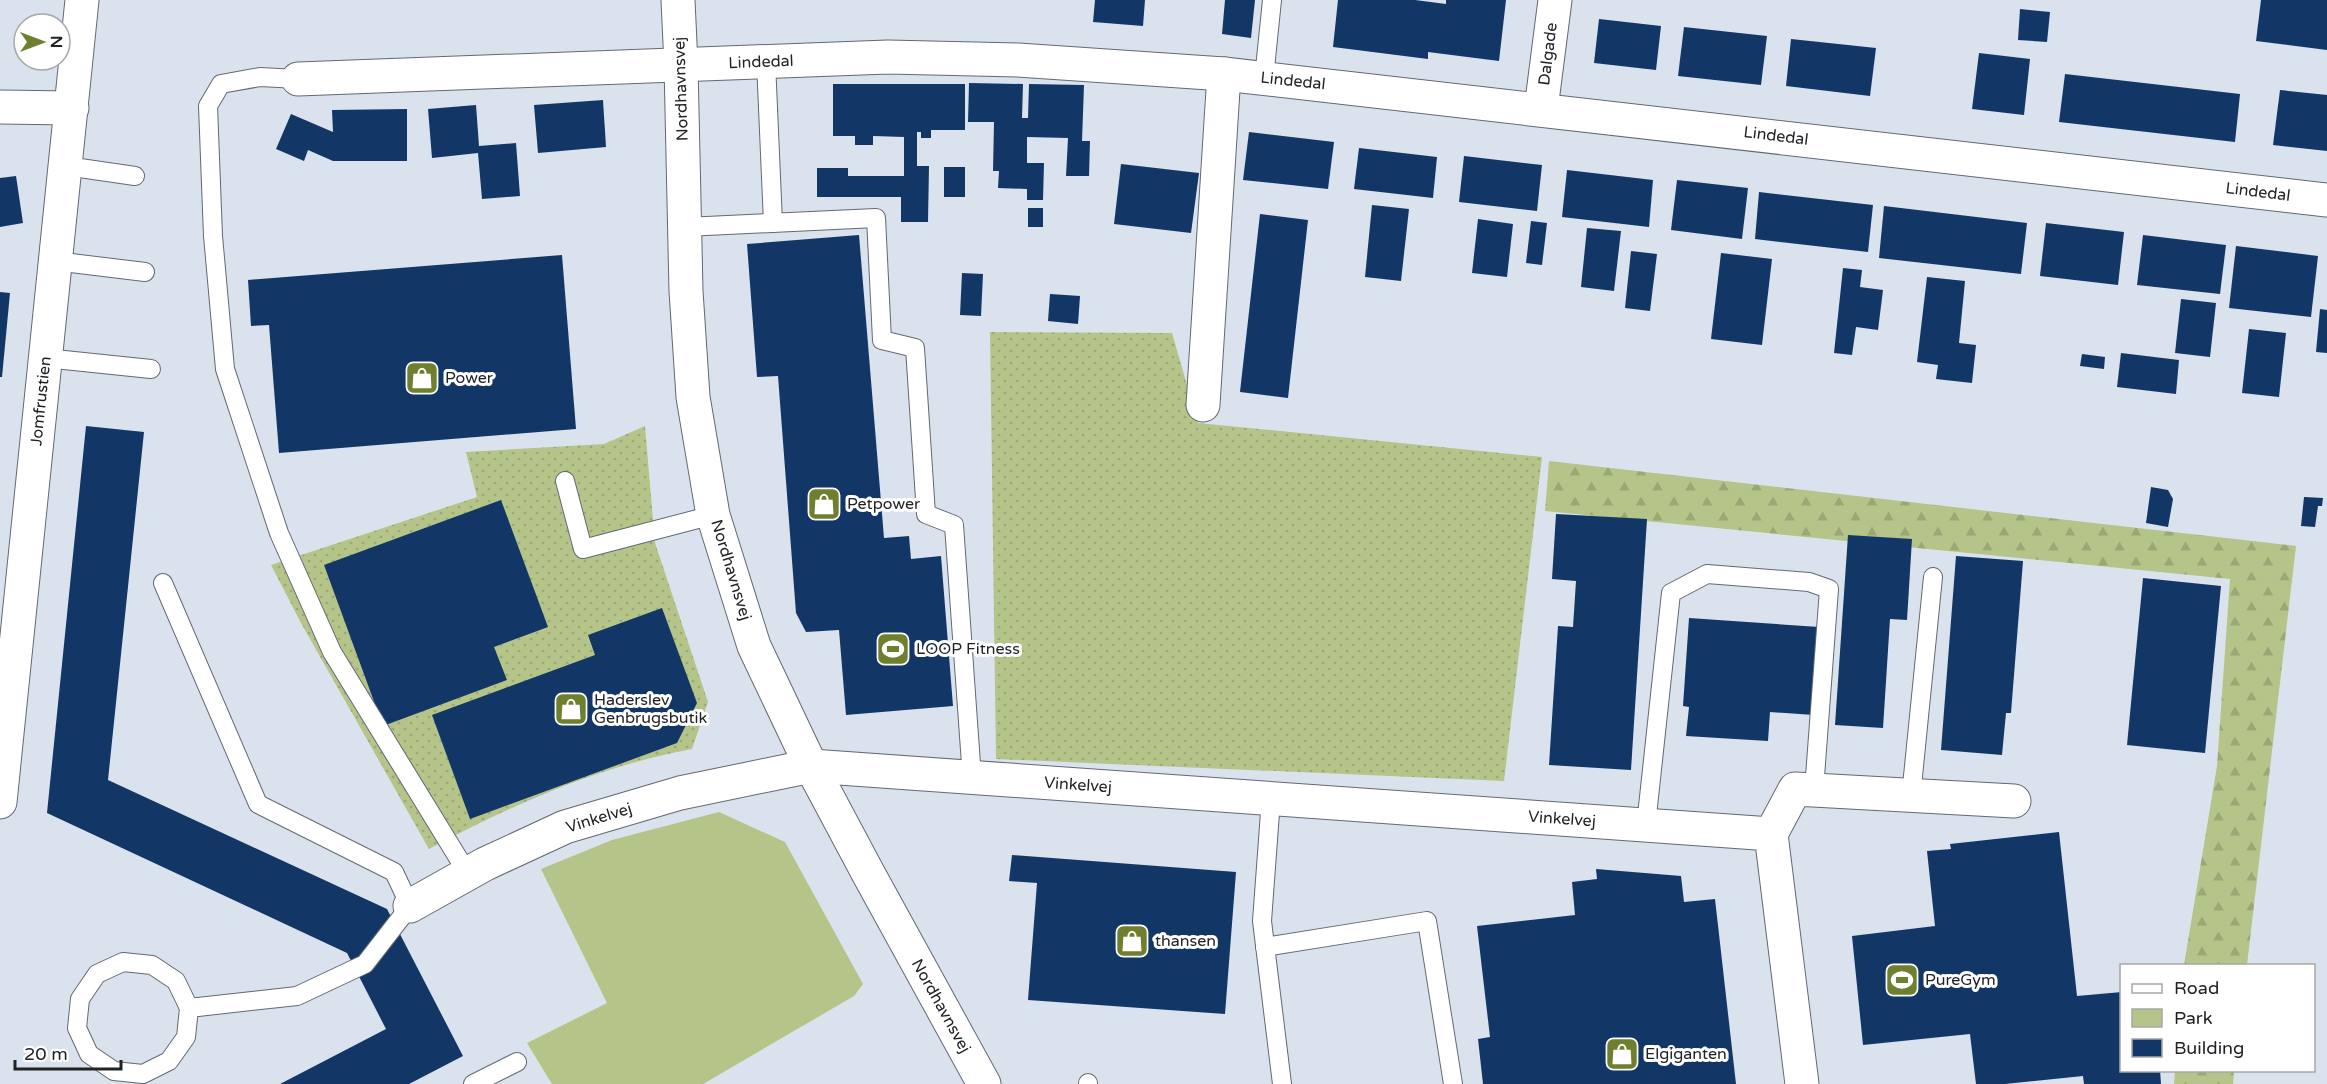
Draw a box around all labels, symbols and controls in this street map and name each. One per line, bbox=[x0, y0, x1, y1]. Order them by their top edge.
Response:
north arrow bbox=[12, 12, 72, 72]
street label: Dalgade bbox=[1534, 21, 1562, 87]
text: N bbox=[46, 36, 66, 48]
street label: Nordhavnsvej bbox=[669, 37, 693, 141]
street label: Lindedal bbox=[728, 51, 794, 73]
street label: Lindedal bbox=[1260, 68, 1326, 94]
street label: Lindedal bbox=[1742, 122, 1810, 150]
street label: Lindedal bbox=[2224, 178, 2292, 206]
street label: Jomfrustien bbox=[26, 355, 56, 447]
shop icon: Power bbox=[404, 360, 440, 396]
place label: Power bbox=[445, 368, 494, 388]
shop icon: Petpower bbox=[806, 486, 842, 522]
place label: Petpower bbox=[847, 494, 921, 514]
street label: Nordhavnsvej bbox=[706, 517, 756, 623]
sports icon: LOOP Fitness bbox=[875, 631, 911, 667]
place label: LOOP Fitness bbox=[916, 639, 1020, 659]
place label: Haderslev Genbrugsbutik bbox=[594, 690, 708, 728]
shop icon: Haderslev Genbrugsbutik bbox=[553, 691, 589, 727]
street label: Vinkelvej bbox=[1043, 773, 1113, 797]
street label: Vinkelvej bbox=[564, 799, 634, 837]
street label: Vinkelvej bbox=[1527, 807, 1597, 831]
shop icon: thansen bbox=[1114, 923, 1150, 959]
place label: thansen bbox=[1155, 931, 1216, 951]
street label: Nordhavnsvej bbox=[907, 956, 975, 1056]
sports icon: PureGym bbox=[1884, 962, 1920, 998]
legend bbox=[2120, 964, 2315, 1072]
place label: PureGym bbox=[1925, 970, 1996, 990]
text: Road bbox=[2174, 977, 2219, 999]
text: Park bbox=[2174, 1007, 2213, 1029]
scale bar bbox=[15, 1033, 122, 1071]
shop icon: Elgiganten bbox=[1604, 1036, 1640, 1072]
text: Building bbox=[2174, 1037, 2244, 1059]
text: 20 m bbox=[24, 1043, 68, 1065]
place label: Elgiganten bbox=[1645, 1044, 1727, 1064]

